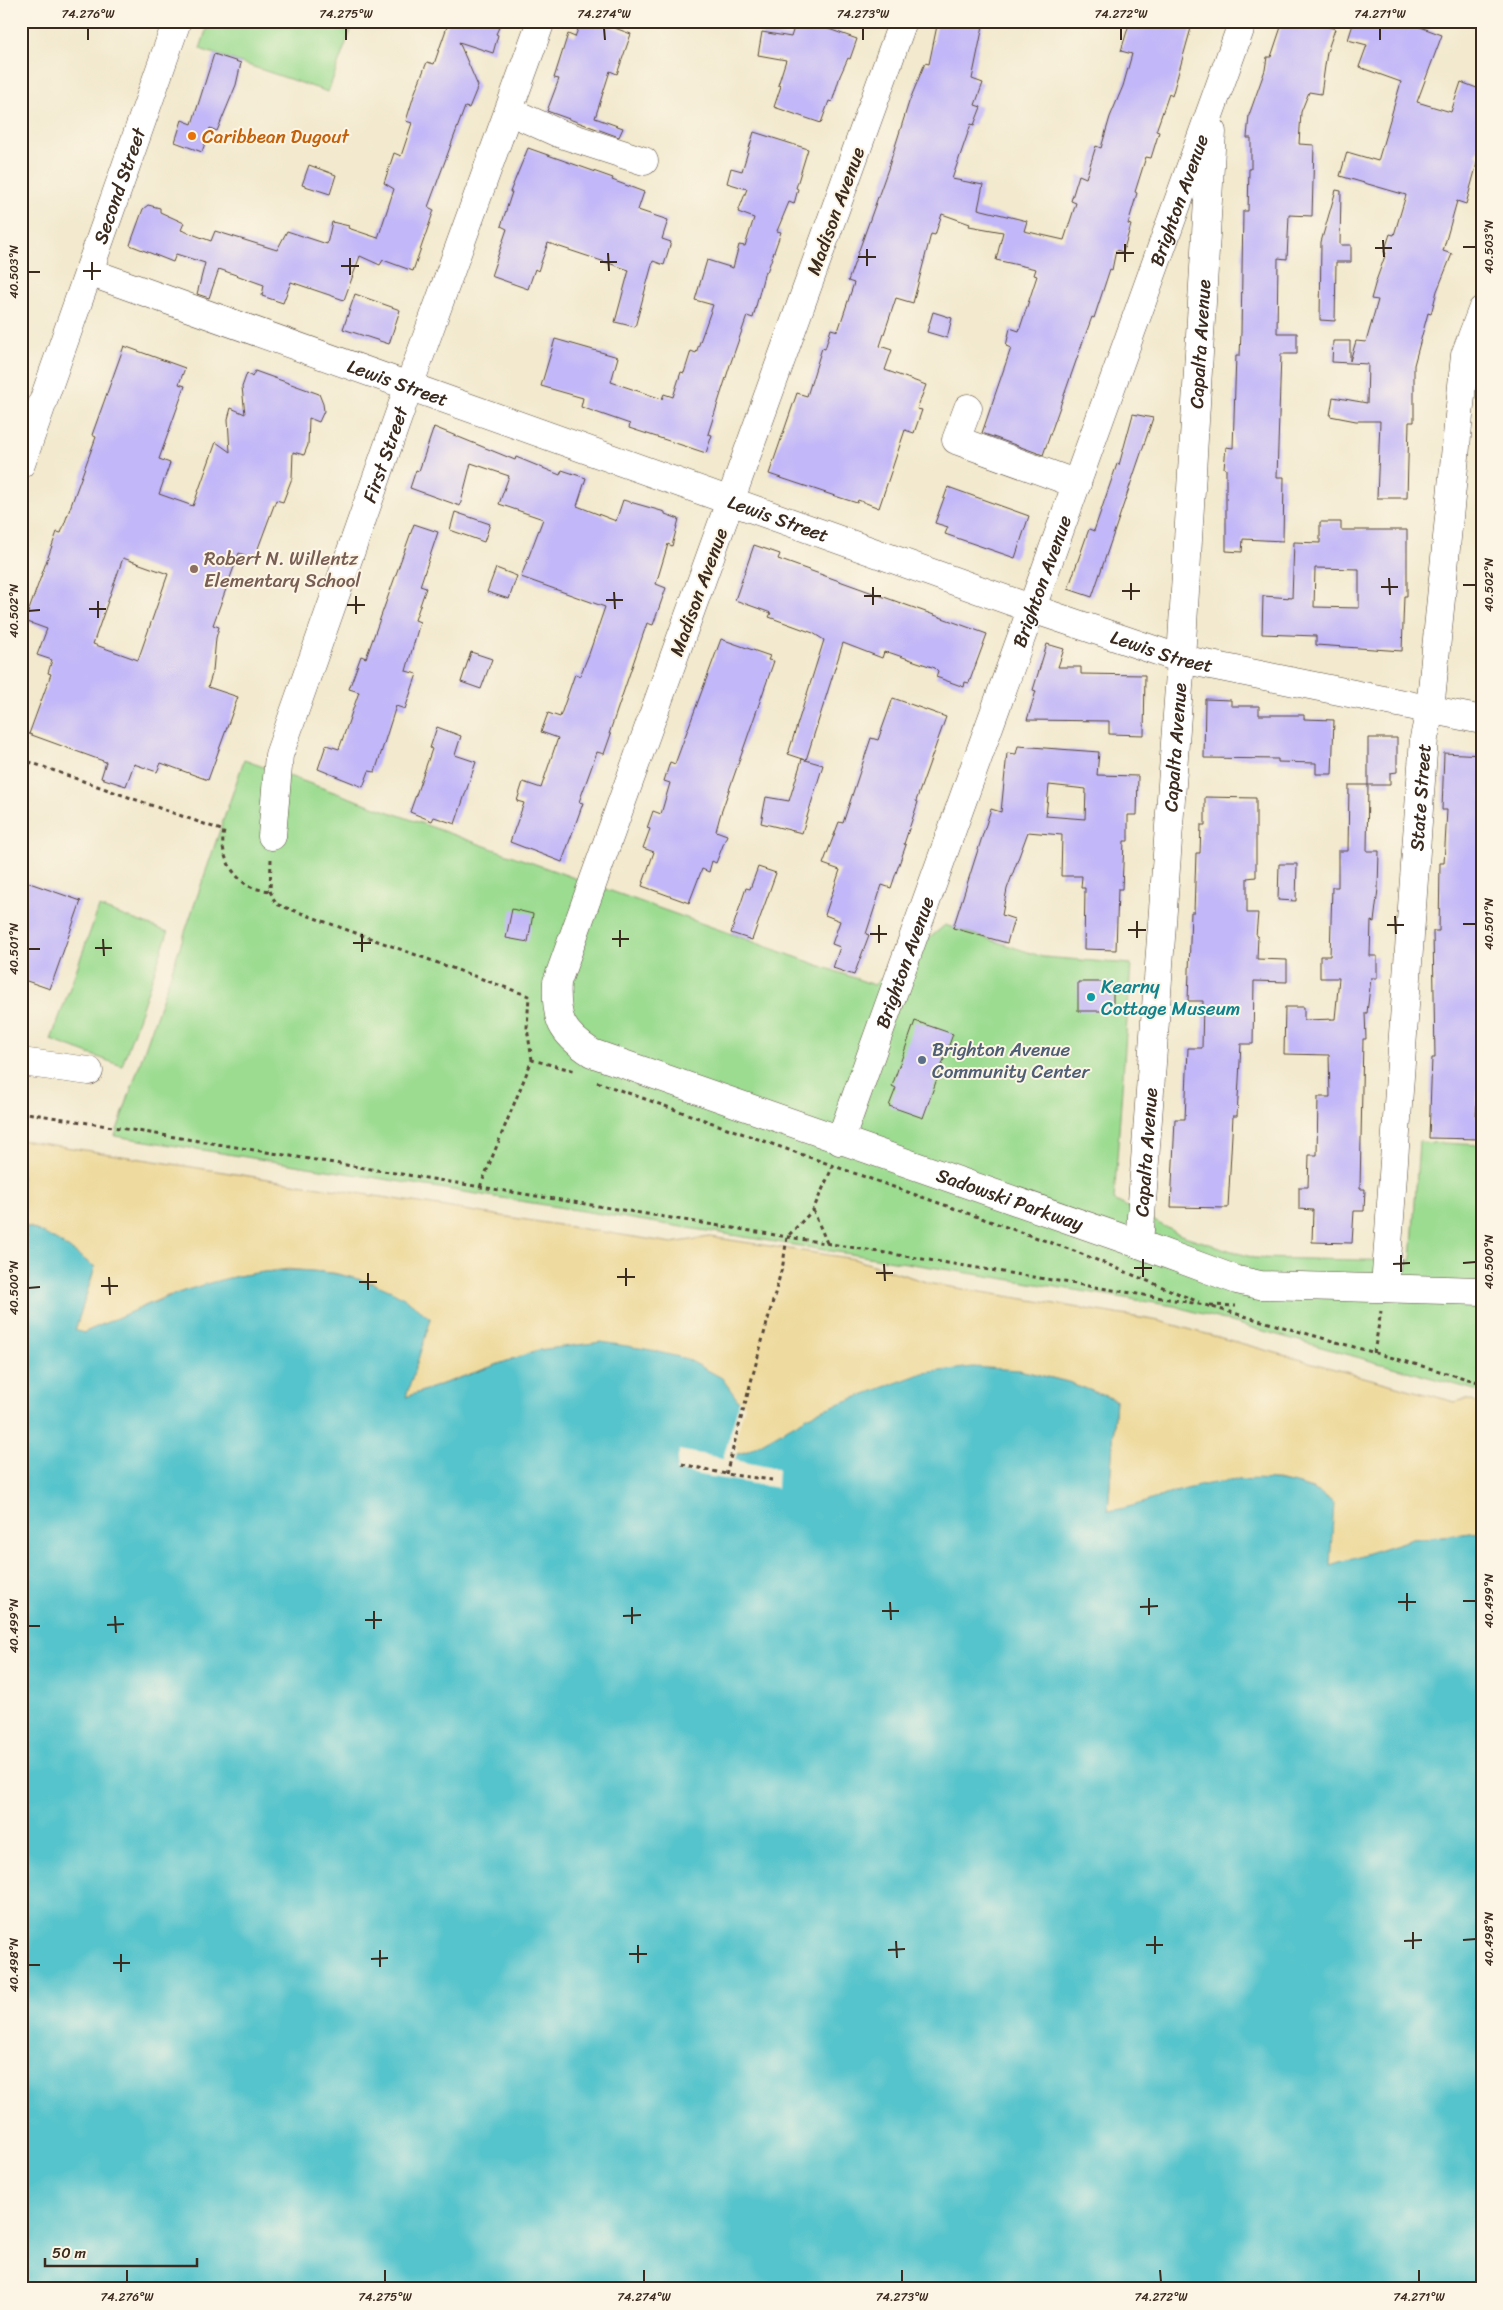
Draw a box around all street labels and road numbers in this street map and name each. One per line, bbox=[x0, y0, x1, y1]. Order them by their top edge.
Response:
street label: Second Street bbox=[84, 122, 156, 249]
street label: Brighton Avenue bbox=[1140, 129, 1218, 271]
street label: Madison Avenue bbox=[797, 142, 874, 280]
street label: Capalta Avenue bbox=[1180, 279, 1220, 410]
street label: Lewis Street bbox=[343, 350, 453, 416]
street label: First Street bbox=[353, 401, 418, 507]
street label: Lewis Street bbox=[723, 485, 833, 552]
street label: Brighton Avenue bbox=[1003, 510, 1081, 652]
street label: Madison Avenue bbox=[660, 523, 737, 661]
street label: Lewis Street bbox=[1106, 620, 1216, 682]
street label: Capalta Avenue bbox=[1154, 682, 1196, 813]
street label: State Street bbox=[1400, 742, 1441, 852]
street label: Brighton Avenue bbox=[866, 891, 944, 1033]
street label: Capalta Avenue bbox=[1125, 1087, 1167, 1218]
street label: Sadowski Parkway bbox=[932, 1158, 1088, 1240]

